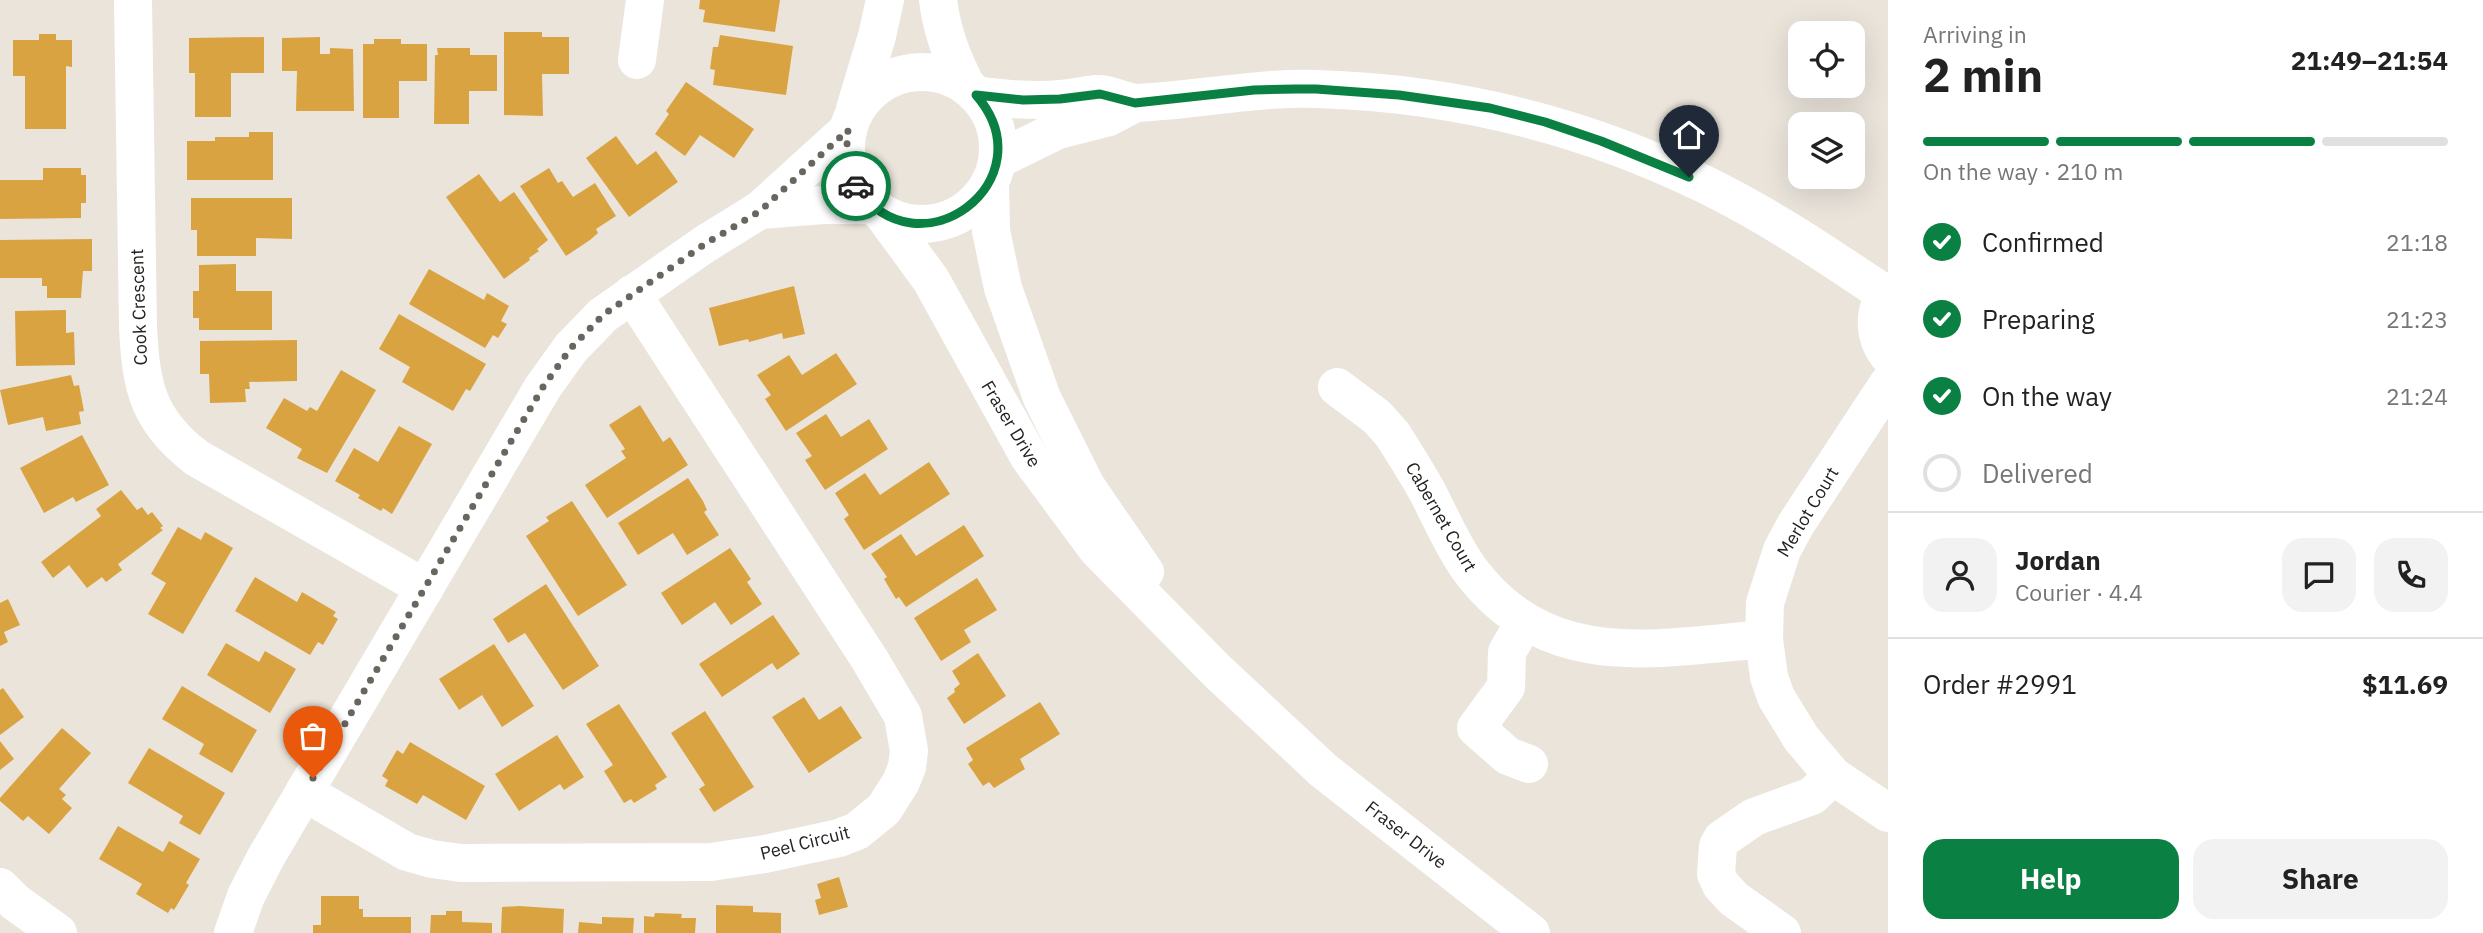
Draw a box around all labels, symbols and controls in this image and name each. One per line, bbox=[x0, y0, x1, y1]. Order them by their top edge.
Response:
text: Arriving in bbox=[1923, 19, 2027, 49]
map controls bbox=[1788, 21, 1865, 189]
button: locate bbox=[1788, 21, 1865, 98]
text: 21:49–21:54 bbox=[2291, 43, 2448, 77]
text: 2 min bbox=[1923, 45, 2043, 105]
pin bbox=[1659, 105, 1719, 177]
button: layers bbox=[1788, 112, 1865, 189]
icon: home bbox=[1670, 116, 1708, 154]
courier bbox=[821, 151, 891, 221]
text: On the way · 210 m bbox=[1923, 156, 2123, 186]
icon: car bbox=[837, 167, 875, 205]
icon: check bbox=[1923, 223, 1961, 261]
text: Confirmed bbox=[1982, 225, 2104, 259]
text: 21:18 bbox=[2386, 227, 2448, 257]
street label: Cook Crescent bbox=[125, 248, 152, 366]
icon: check bbox=[1923, 300, 1961, 338]
text: Preparing bbox=[1982, 302, 2095, 336]
text: 21:23 bbox=[2386, 304, 2448, 334]
street label: Fraser Drive bbox=[977, 376, 1046, 471]
icon: check bbox=[1923, 377, 1961, 415]
text: On the way bbox=[1982, 379, 2112, 413]
text: 21:24 bbox=[2386, 381, 2448, 411]
text: Delivered bbox=[1982, 456, 2093, 490]
street label: Cabernet Court bbox=[1401, 458, 1482, 576]
street label: Merlot Court bbox=[1772, 462, 1843, 561]
button: person bbox=[1923, 538, 1997, 612]
button: chat bbox=[2282, 538, 2356, 612]
button: phone bbox=[2374, 538, 2448, 612]
text: Jordan bbox=[2015, 543, 2101, 577]
text: Courier · 4.4 bbox=[2015, 577, 2143, 607]
text: Order #2991 bbox=[1923, 667, 2077, 701]
text: $11.69 bbox=[2362, 667, 2448, 701]
pin bbox=[283, 706, 343, 778]
icon: bag bbox=[294, 717, 332, 755]
street label: Fraser Drive bbox=[1361, 796, 1452, 874]
street label: Peel Circuit bbox=[758, 820, 852, 865]
button: Help bbox=[1923, 839, 2179, 919]
button: Share bbox=[2193, 839, 2448, 919]

